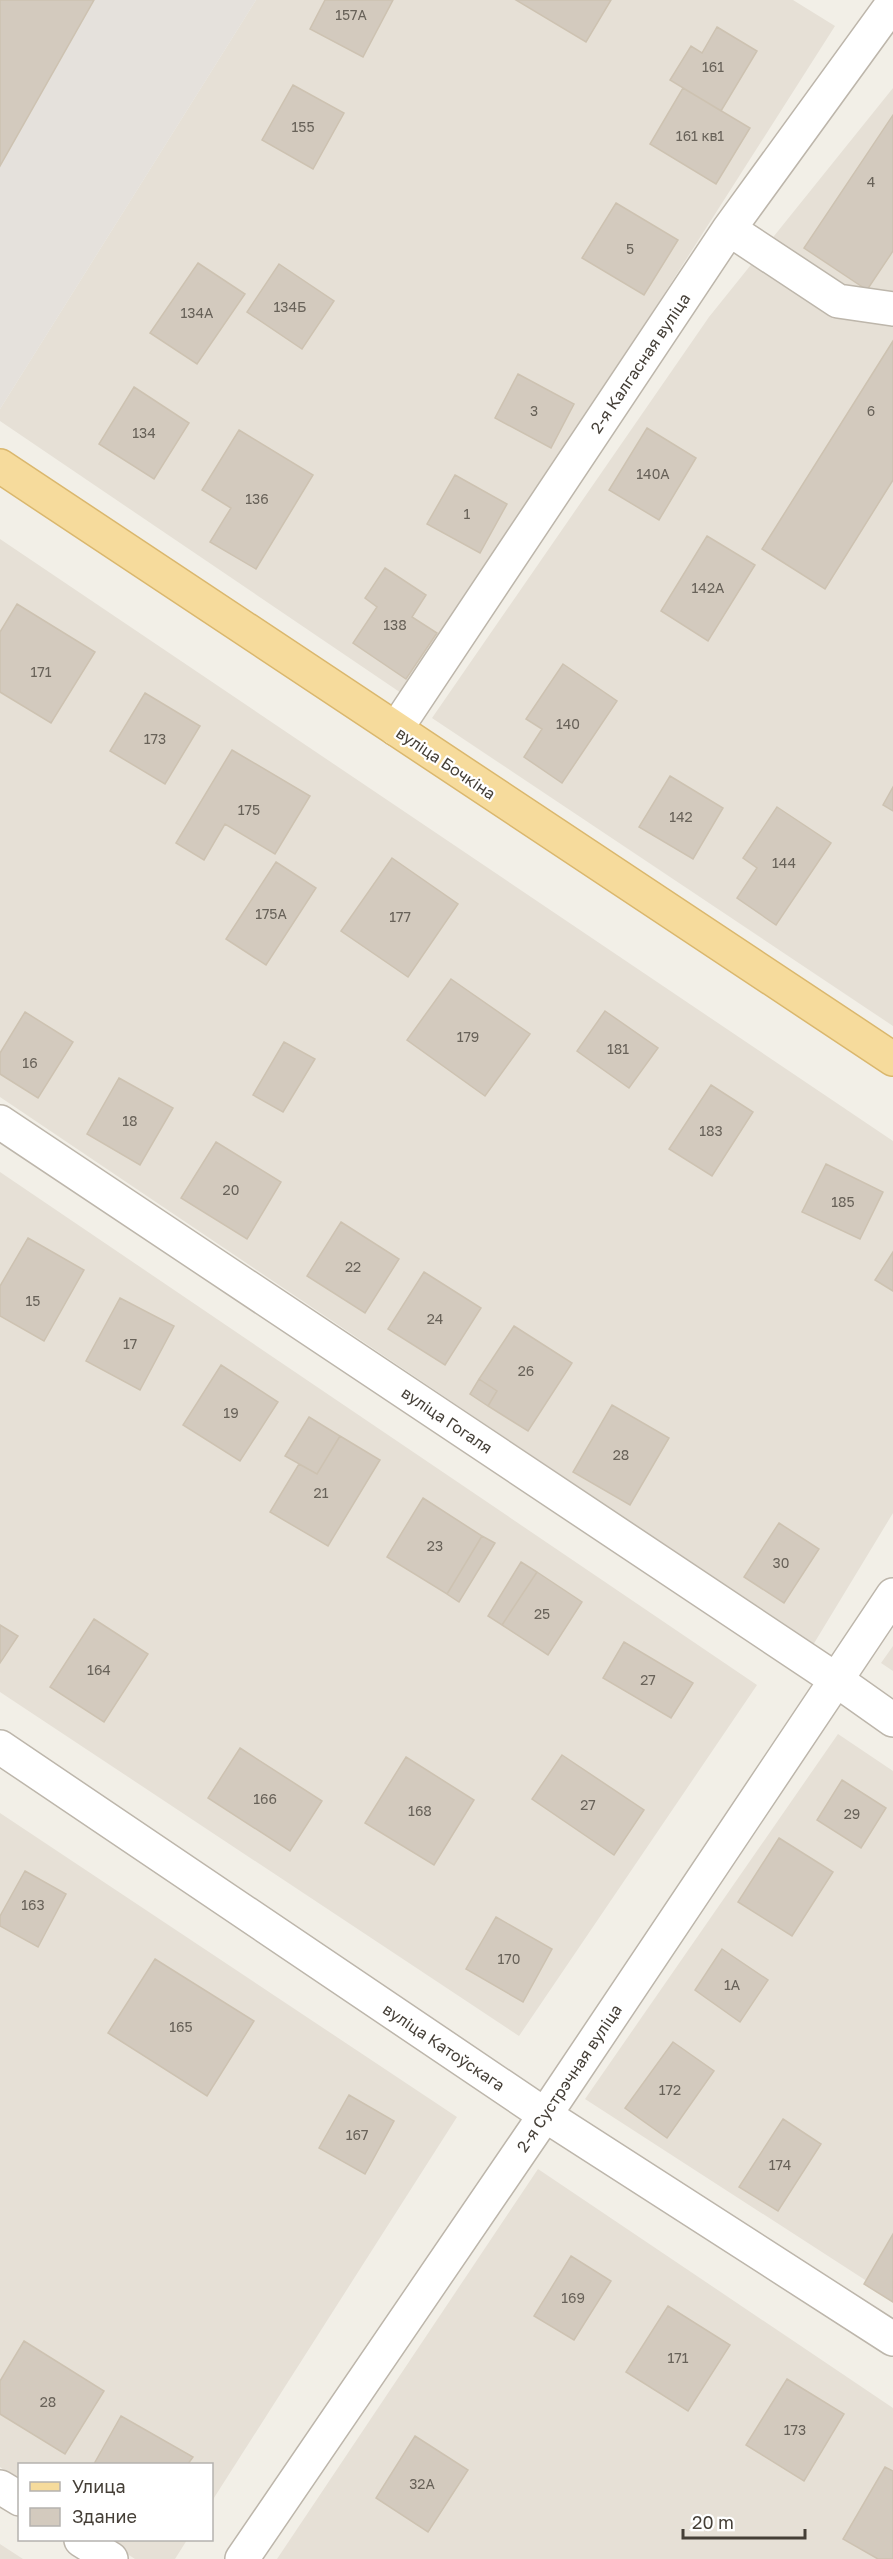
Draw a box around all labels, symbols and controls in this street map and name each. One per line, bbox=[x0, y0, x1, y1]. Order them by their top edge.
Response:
house number: 157А bbox=[335, 6, 367, 23]
house number: 161 bbox=[702, 58, 724, 75]
house number: 155 bbox=[291, 118, 315, 135]
house number: 161 кв1 bbox=[676, 127, 724, 144]
house number: 4 bbox=[867, 173, 875, 190]
house number: 5 bbox=[626, 240, 634, 257]
street label: 2-я Калгасная вуліца bbox=[586, 289, 694, 437]
house number: 134Б bbox=[274, 298, 306, 315]
house number: 134А bbox=[181, 304, 214, 321]
house number: 3 bbox=[530, 402, 538, 419]
house number: 6 bbox=[867, 402, 875, 419]
house number: 134 bbox=[132, 424, 156, 441]
house number: 140А bbox=[636, 465, 670, 482]
house number: 136 bbox=[245, 490, 269, 507]
house number: 1 bbox=[464, 505, 471, 522]
house number: 142А bbox=[692, 579, 725, 596]
house number: 138 bbox=[383, 616, 407, 633]
house number: 171 bbox=[31, 663, 52, 680]
house number: 140 bbox=[556, 715, 580, 732]
street label: вуліца Бочкіна bbox=[393, 722, 499, 804]
house number: 173 bbox=[144, 730, 166, 747]
house number: 175 bbox=[238, 801, 260, 818]
house number: 142 bbox=[669, 808, 693, 825]
house number: 144 bbox=[772, 854, 796, 871]
house number: 175А bbox=[255, 905, 287, 922]
house number: 177 bbox=[389, 908, 411, 925]
house number: 179 bbox=[457, 1028, 479, 1045]
house number: 181 bbox=[607, 1040, 629, 1057]
house number: 16 bbox=[22, 1054, 38, 1071]
house number: 18 bbox=[122, 1112, 138, 1129]
house number: 183 bbox=[699, 1122, 723, 1139]
house number: 20 bbox=[223, 1181, 239, 1198]
house number: 185 bbox=[831, 1193, 855, 1210]
house number: 22 bbox=[345, 1258, 361, 1275]
house number: 15 bbox=[26, 1292, 40, 1309]
house number: 24 bbox=[427, 1310, 443, 1327]
house number: 17 bbox=[123, 1335, 137, 1352]
house number: 26 bbox=[518, 1362, 534, 1379]
street label: вуліца Гогаля bbox=[398, 1382, 496, 1458]
house number: 19 bbox=[223, 1404, 239, 1421]
house number: 28 bbox=[613, 1446, 629, 1463]
house number: 21 bbox=[314, 1484, 329, 1501]
house number: 23 bbox=[427, 1537, 443, 1554]
house number: 30 bbox=[773, 1554, 789, 1571]
house number: 25 bbox=[534, 1605, 550, 1622]
house number: 164 bbox=[87, 1661, 111, 1678]
house number: 27 bbox=[640, 1671, 656, 1688]
house number: 166 bbox=[253, 1790, 277, 1807]
house number: 27 bbox=[580, 1796, 596, 1813]
house number: 168 bbox=[408, 1802, 432, 1819]
house number: 29 bbox=[844, 1805, 860, 1822]
house number: 163 bbox=[21, 1896, 45, 1913]
house number: 170 bbox=[498, 1950, 520, 1967]
house number: 1А bbox=[724, 1976, 741, 1993]
street label: вуліца Катоўскага bbox=[379, 1999, 509, 2095]
street label: 2-я Сустрэчная вуліца bbox=[512, 2000, 626, 2156]
house number: 165 bbox=[169, 2018, 193, 2035]
house number: 172 bbox=[659, 2081, 681, 2098]
house number: 167 bbox=[346, 2126, 368, 2143]
house number: 174 bbox=[769, 2156, 791, 2173]
house number: 169 bbox=[561, 2289, 585, 2306]
house number: 171 bbox=[668, 2349, 689, 2366]
house number: 28 bbox=[40, 2393, 56, 2410]
house number: 173 bbox=[784, 2421, 806, 2438]
legend bbox=[18, 2463, 213, 2541]
text: Улица bbox=[72, 2475, 126, 2497]
house number: 32А bbox=[409, 2475, 435, 2492]
scale bar bbox=[683, 2502, 804, 2540]
text: Здание bbox=[72, 2505, 137, 2527]
text: 20 m bbox=[692, 2511, 734, 2533]

